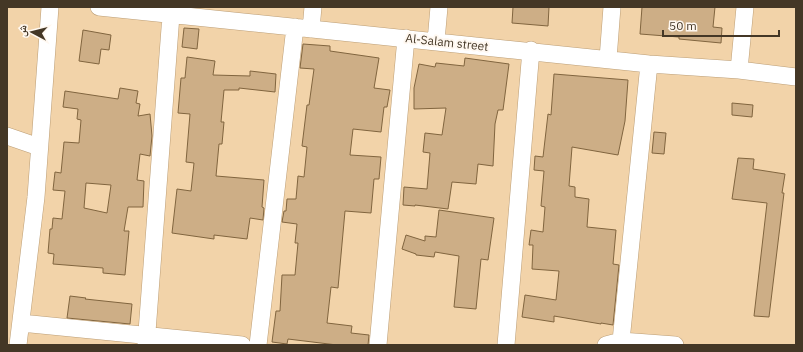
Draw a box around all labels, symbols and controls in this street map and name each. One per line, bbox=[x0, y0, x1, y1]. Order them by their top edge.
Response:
north arrow bbox=[12, 12, 52, 52]
scale bar bbox=[663, 12, 779, 38]
text: 50 m bbox=[669, 18, 697, 33]
text: ش bbox=[14, 24, 31, 38]
street label: Al-Salam street bbox=[405, 30, 489, 54]

